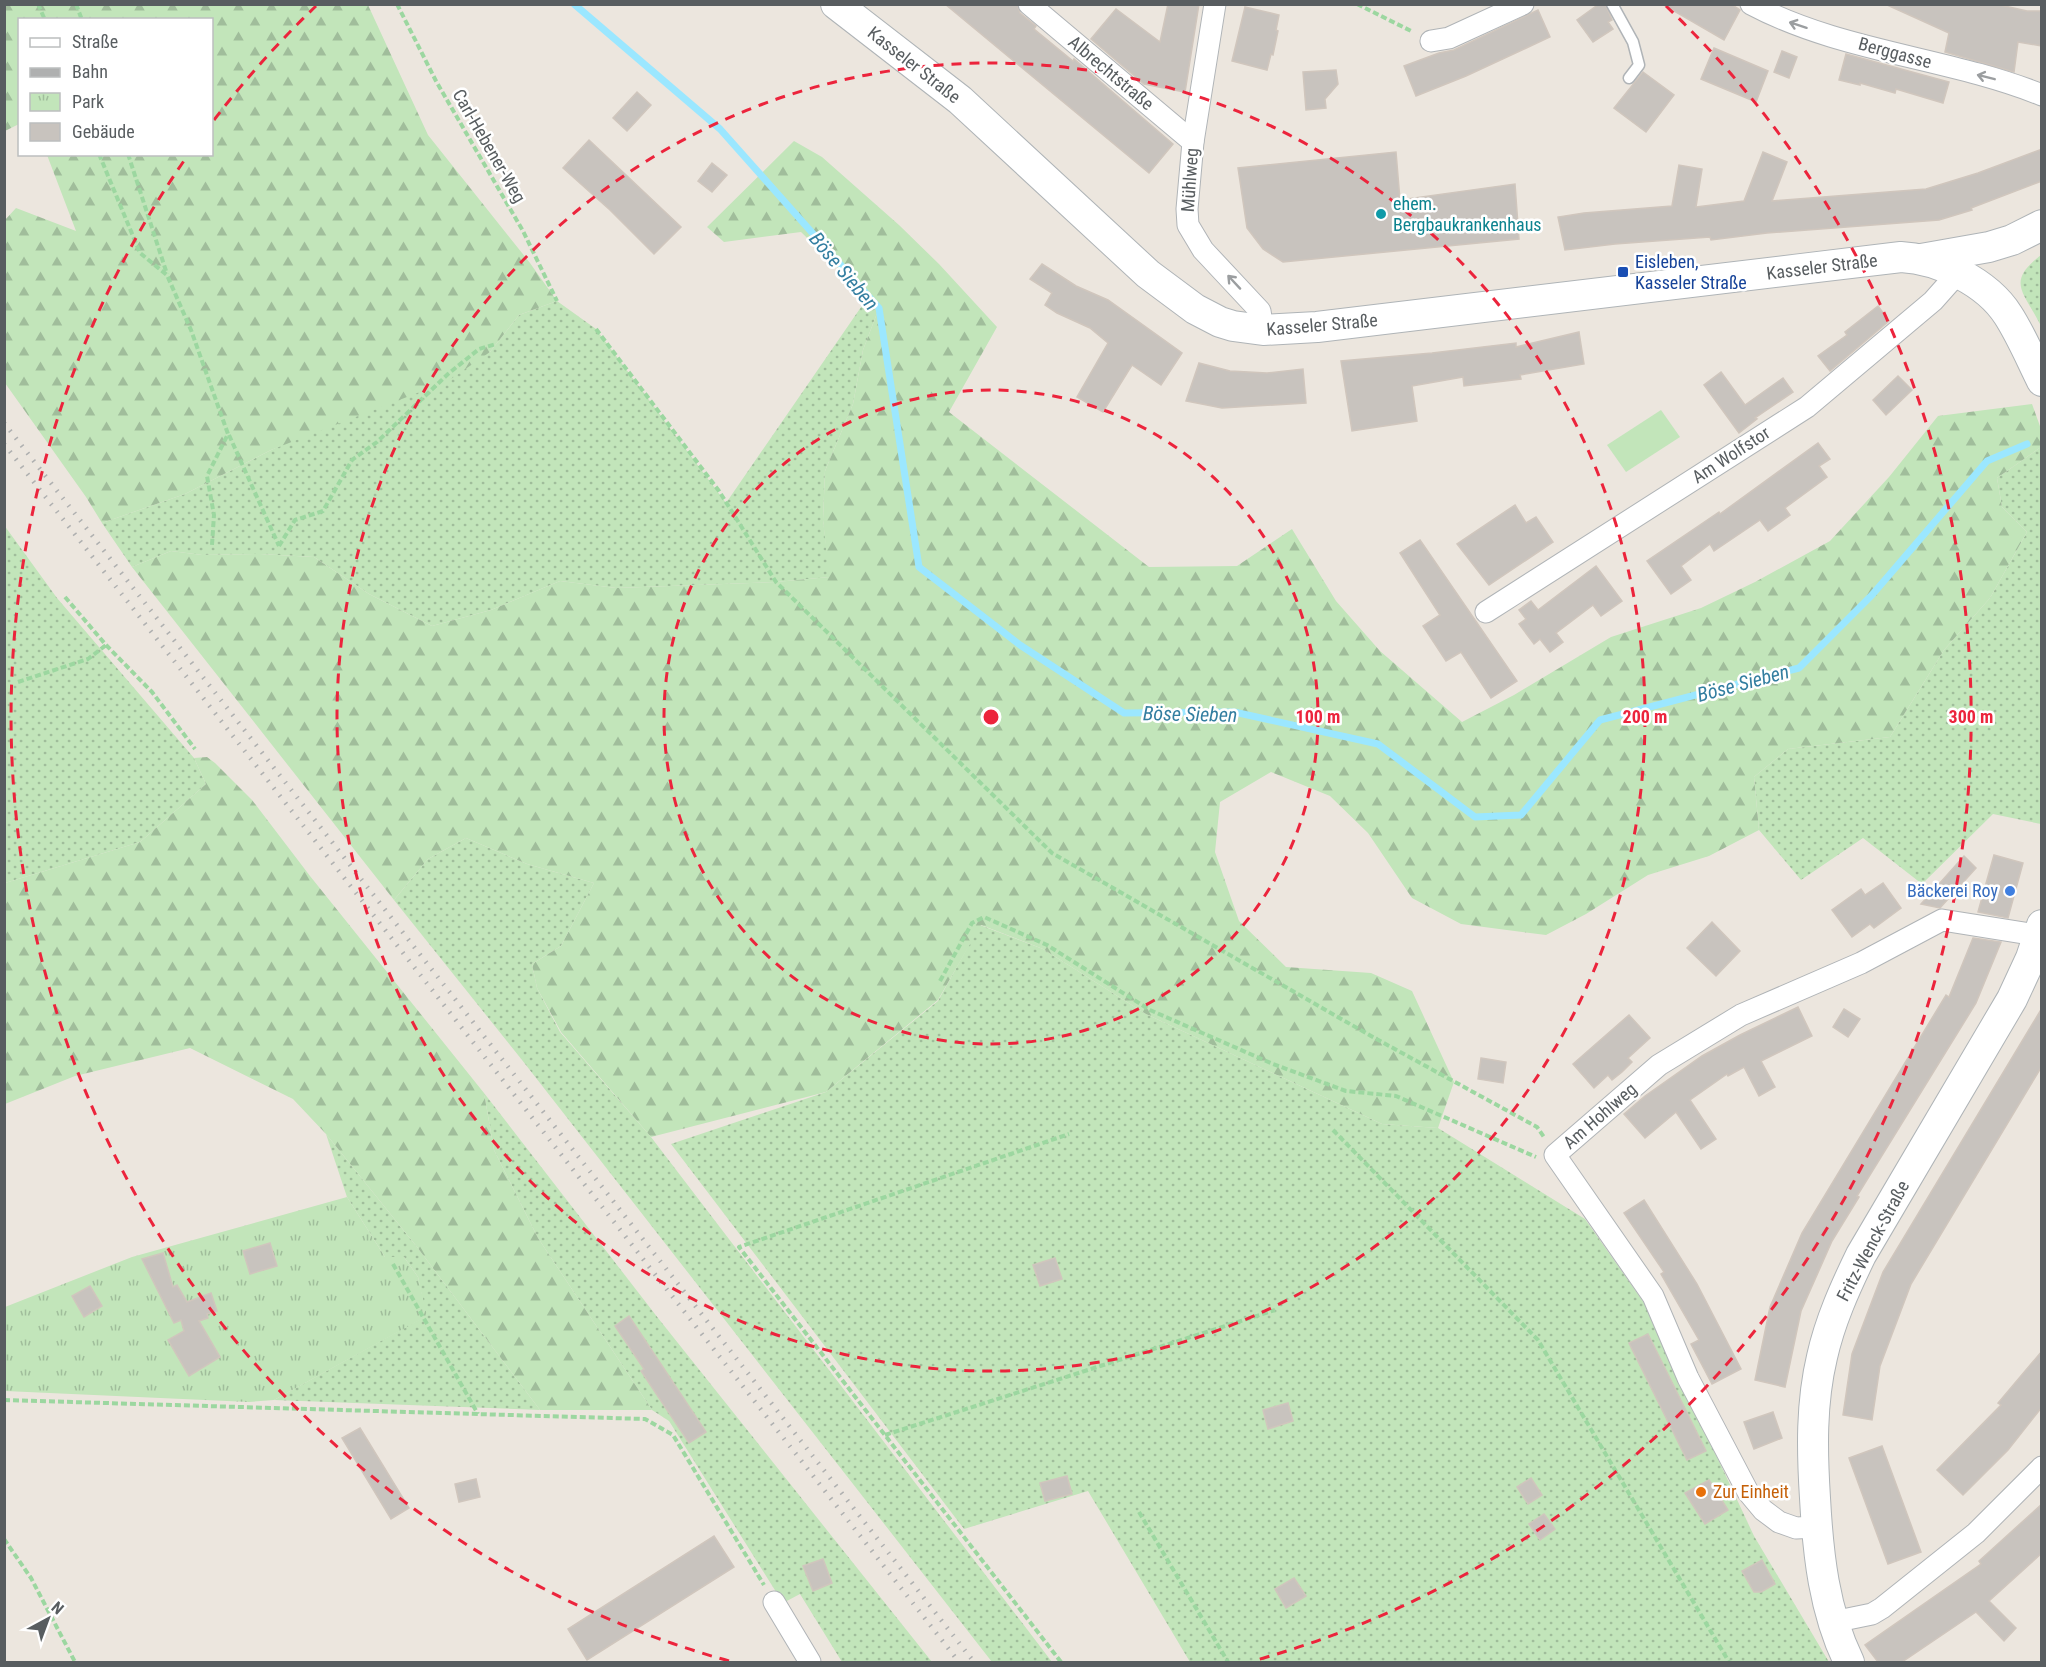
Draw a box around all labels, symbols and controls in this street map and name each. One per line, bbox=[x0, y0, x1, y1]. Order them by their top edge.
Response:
legend bbox=[18, 18, 213, 156]
one-way arrow bbox=[1789, 19, 1808, 30]
street label: Kasseler Straße bbox=[864, 22, 965, 107]
text: Straße bbox=[72, 31, 118, 52]
street label: Albrechtstraße bbox=[1065, 31, 1158, 114]
street label: Berggasse bbox=[1856, 33, 1934, 72]
text: Bahn bbox=[72, 61, 108, 82]
one-way arrow bbox=[1977, 71, 1996, 82]
street label: Carl-Hebener-Weg bbox=[448, 85, 530, 206]
text: Park bbox=[72, 91, 104, 112]
text: Gebäude bbox=[72, 121, 135, 142]
street label: Mühlweg bbox=[1177, 147, 1202, 213]
place label: ehem. Bergbaukrankenhaus bbox=[1393, 193, 1542, 235]
marker: ehem. Bergbaukrankenhaus bbox=[1374, 207, 1388, 221]
water label: Böse Sieben bbox=[804, 227, 884, 315]
street label: Kasseler Straße bbox=[1765, 249, 1879, 284]
place label: Eisleben, Kasseler Straße bbox=[1635, 251, 1747, 293]
marker: Eisleben, Kasseler Straße bbox=[1616, 265, 1630, 279]
one-way arrow bbox=[1227, 275, 1241, 290]
street label: Kasseler Straße bbox=[1265, 309, 1379, 340]
street label: Am Wolfstor bbox=[1688, 421, 1774, 487]
water label: Böse Sieben bbox=[1694, 659, 1792, 707]
water label: Böse Sieben bbox=[1143, 701, 1237, 727]
text: 100 m bbox=[1296, 706, 1340, 727]
text: 200 m bbox=[1623, 706, 1667, 727]
text: 300 m bbox=[1949, 706, 1993, 727]
centre of rings bbox=[981, 707, 1001, 727]
place label: Bäckerei Roy bbox=[1907, 880, 1999, 901]
marker: Bäckerei Roy bbox=[2003, 884, 2017, 898]
street label: Am Hohlweg bbox=[1559, 1078, 1641, 1153]
street label: Fritz-Wenck-Straße bbox=[1832, 1177, 1913, 1305]
place label: Zur Einheit bbox=[1713, 1481, 1789, 1502]
marker: Zur Einheit bbox=[1694, 1485, 1708, 1499]
north arrow bbox=[18, 1589, 78, 1649]
text: N bbox=[48, 1598, 67, 1618]

